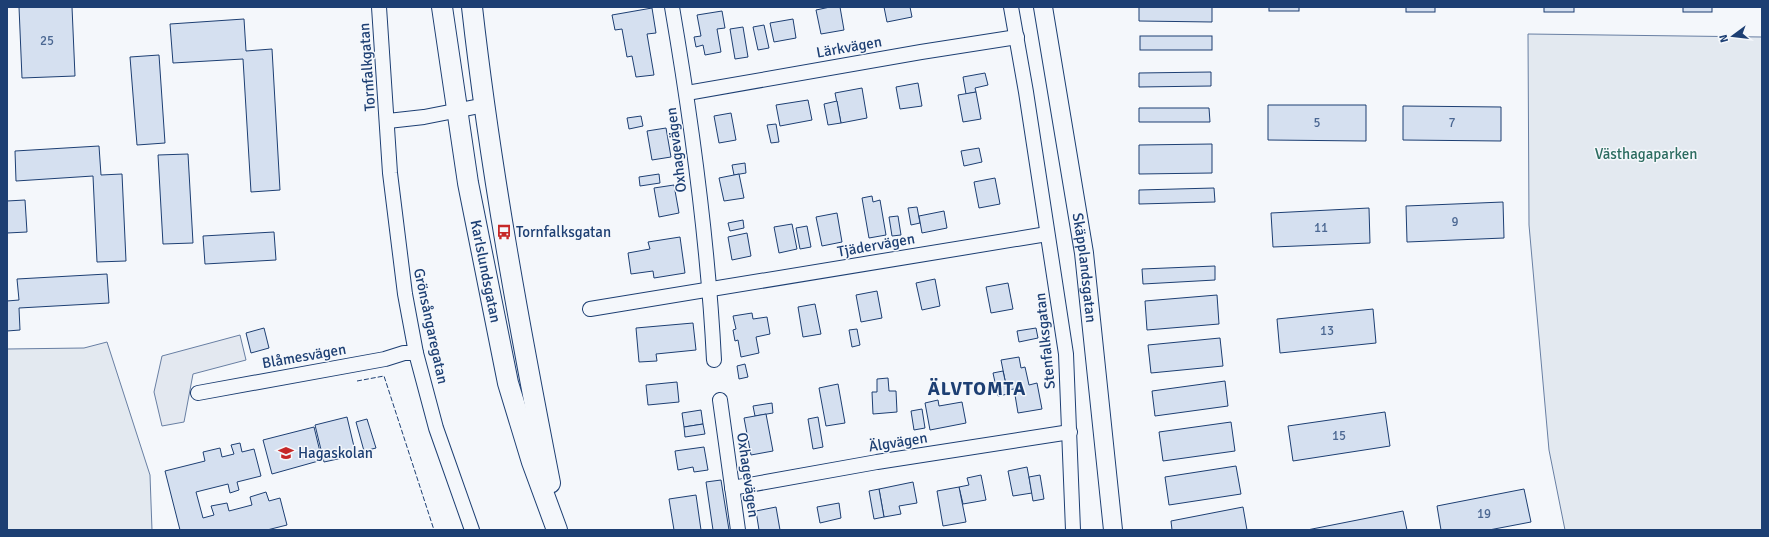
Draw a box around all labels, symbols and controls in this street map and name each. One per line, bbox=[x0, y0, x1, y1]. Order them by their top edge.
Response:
north arrow bbox=[1713, 16, 1753, 56]
street label: Tornfalkgatan bbox=[355, 22, 379, 112]
street label: Lärkvägen bbox=[815, 32, 883, 62]
house number: 25 bbox=[40, 33, 54, 49]
text: N bbox=[1717, 33, 1731, 44]
street label: Oxhagevägen bbox=[662, 106, 690, 194]
house number: 5 bbox=[1313, 115, 1321, 131]
house number: 7 bbox=[1448, 115, 1456, 131]
park label: Västhagaparken bbox=[1595, 145, 1697, 163]
street label: Skäpplandsgatan bbox=[1068, 211, 1100, 323]
house number: 9 bbox=[1451, 214, 1459, 230]
street label: Karlslundsgatan bbox=[467, 218, 505, 324]
house number: 11 bbox=[1314, 220, 1328, 236]
bus stop icon: Tornfalksgatan bbox=[495, 223, 513, 241]
place label: Tornfalksgatan bbox=[516, 223, 611, 241]
street label: Tjädervägen bbox=[836, 229, 916, 261]
street label: Grönsångaregatan bbox=[410, 266, 452, 386]
street label: Stenfalksgatan bbox=[1031, 292, 1059, 390]
house number: 13 bbox=[1320, 323, 1334, 339]
street label: Blåmesvägen bbox=[261, 340, 347, 372]
district label: ÄLVTOMTA bbox=[928, 377, 1026, 401]
street label: Älgvägen bbox=[867, 428, 929, 456]
house number: 15 bbox=[1332, 428, 1346, 444]
street label: Oxhagevägen bbox=[733, 431, 763, 519]
school or university icon: Hagaskolan bbox=[277, 444, 295, 462]
place label: Hagaskolan bbox=[298, 444, 373, 462]
house number: 19 bbox=[1477, 506, 1491, 522]

